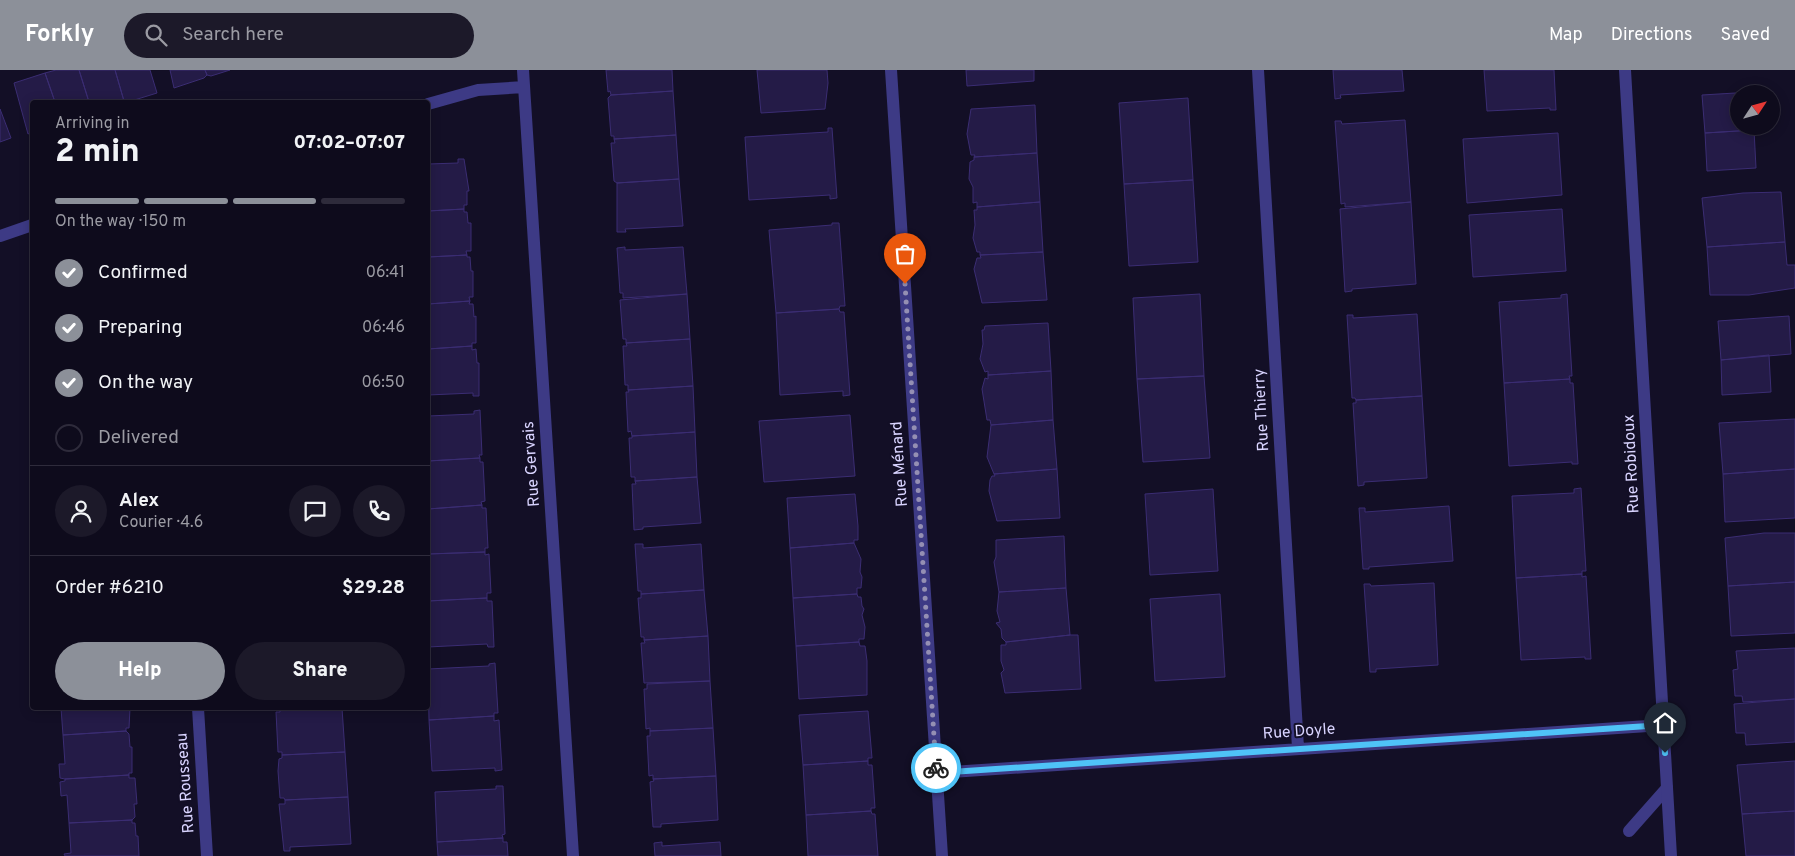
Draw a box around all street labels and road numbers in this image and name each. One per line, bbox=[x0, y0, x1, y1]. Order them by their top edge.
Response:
street label: Rue Thierry bbox=[1250, 368, 1274, 452]
street label: Rue Robidoux bbox=[1619, 414, 1645, 514]
street label: Rue Gervais bbox=[519, 421, 545, 507]
street label: Rue Ménard bbox=[887, 421, 913, 507]
street label: Rue Doyle bbox=[1262, 719, 1336, 745]
street label: Rue Rousseau bbox=[173, 732, 199, 834]

